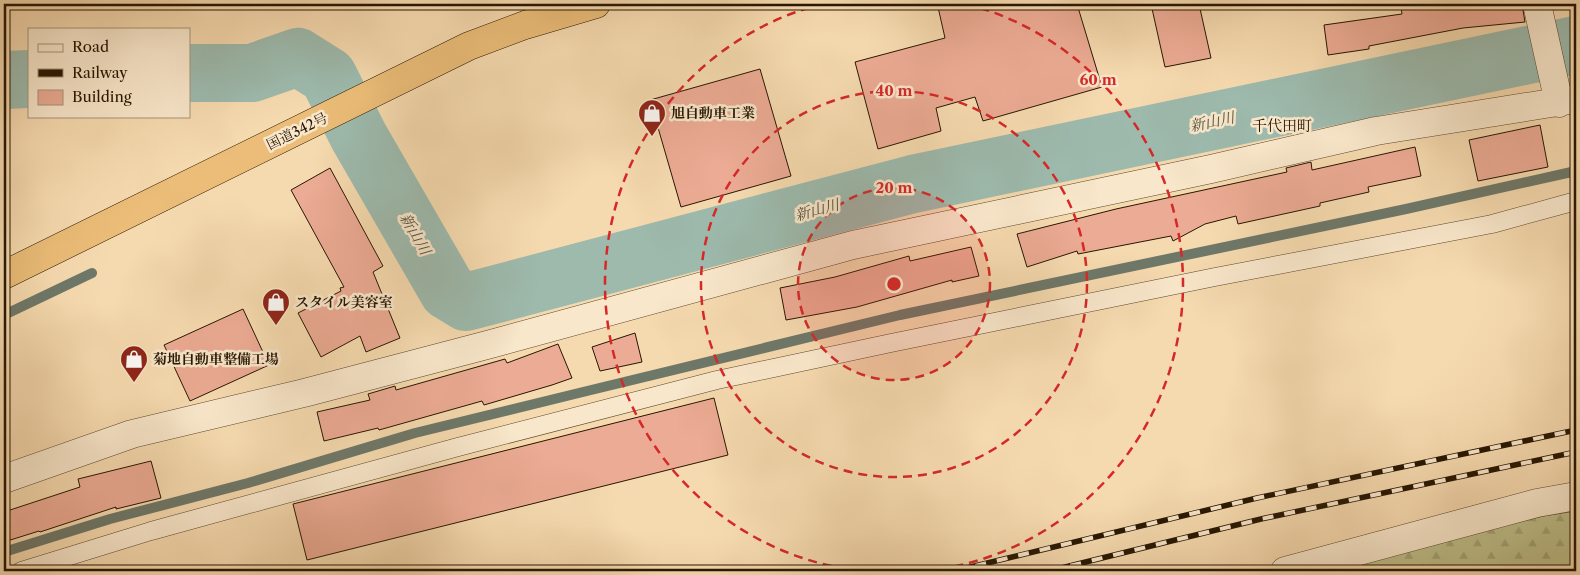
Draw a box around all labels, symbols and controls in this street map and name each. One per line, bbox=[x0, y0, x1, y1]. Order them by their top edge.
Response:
legend bbox=[28, 28, 190, 118]
text: Road bbox=[72, 37, 109, 56]
text: Railway bbox=[72, 63, 128, 82]
text: 60 m bbox=[1079, 70, 1117, 89]
text: 40 m bbox=[875, 81, 913, 100]
text: Building bbox=[72, 87, 132, 106]
shop icon: 旭自動車工業 bbox=[637, 98, 667, 137]
place label: 旭自動車工業 bbox=[671, 104, 755, 122]
water label: 新山川 bbox=[1188, 107, 1238, 135]
street label: 国道342号 bbox=[263, 108, 331, 154]
district label: 千代田町 bbox=[1252, 116, 1312, 135]
text: 20 m bbox=[875, 178, 913, 197]
water label: 新山川 bbox=[793, 194, 843, 225]
water label: 新山川 bbox=[396, 210, 436, 260]
centre of rings bbox=[885, 275, 903, 293]
shop icon: スタイル美容室 bbox=[261, 287, 291, 326]
place label: スタイル美容室 bbox=[295, 293, 393, 311]
shop icon: 菊地自動車整備工場 bbox=[119, 344, 149, 383]
place label: 菊地自動車整備工場 bbox=[153, 350, 279, 368]

